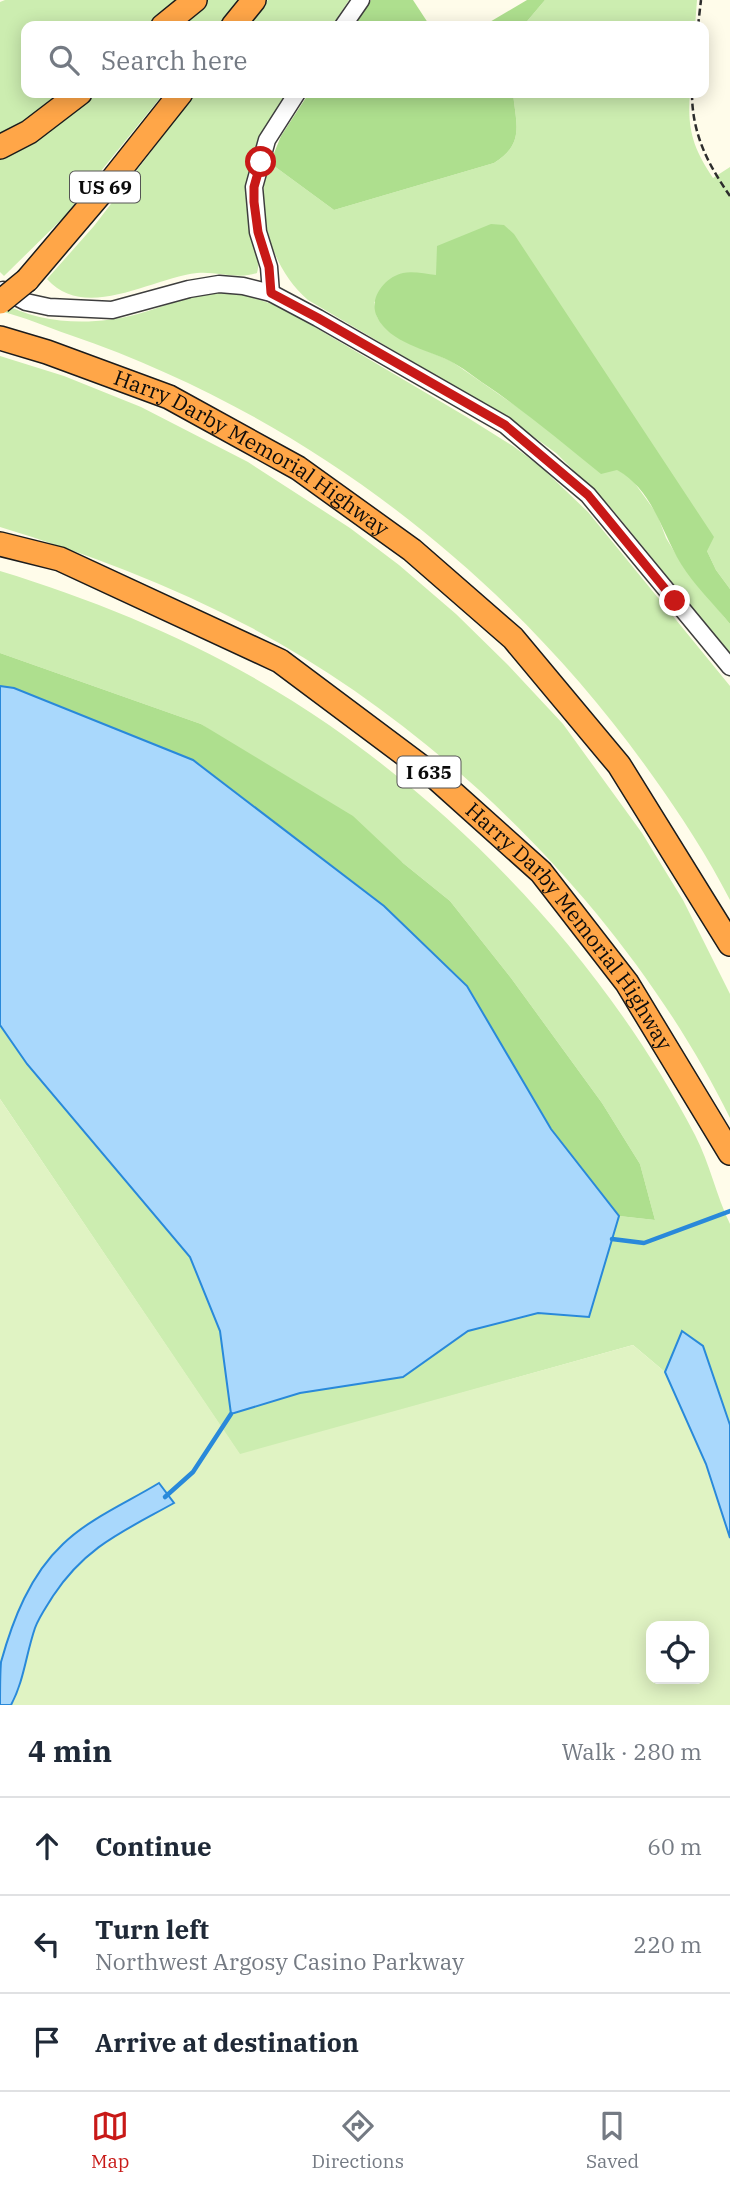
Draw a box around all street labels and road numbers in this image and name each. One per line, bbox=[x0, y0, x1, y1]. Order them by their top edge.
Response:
road number: US 69 bbox=[70, 172, 140, 202]
street label: Harry Darby Memorial Highway bbox=[110, 363, 396, 542]
road number: I 635 bbox=[398, 757, 460, 788]
street label: Harry Darby Memorial Highway bbox=[460, 796, 680, 1056]

